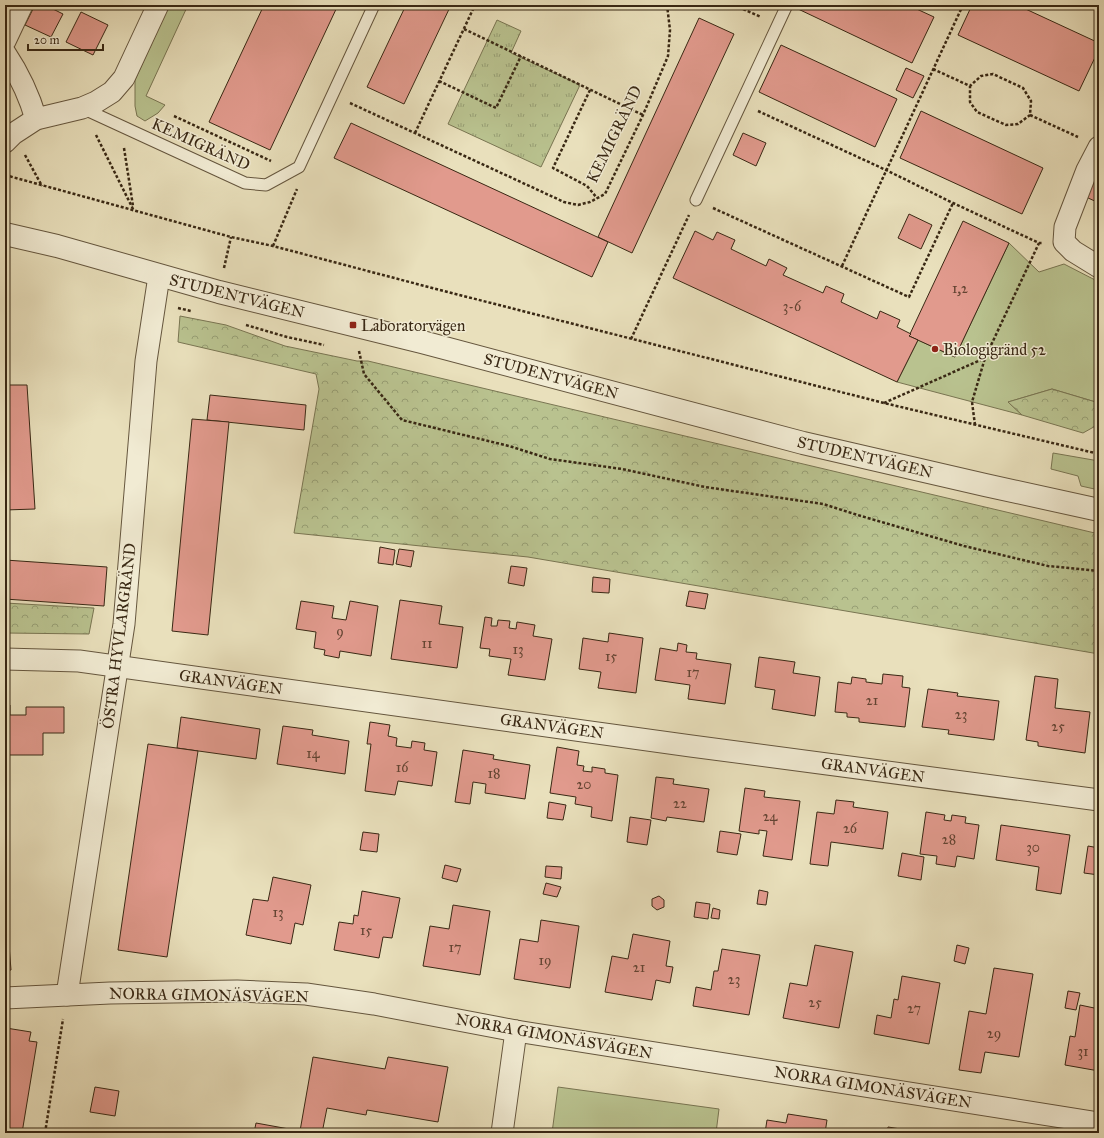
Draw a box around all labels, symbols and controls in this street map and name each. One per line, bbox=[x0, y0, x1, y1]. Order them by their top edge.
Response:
scale bar bbox=[28, 26, 103, 52]
text: 20 m bbox=[34, 33, 60, 47]
street label: KEMIGRÄND bbox=[581, 82, 646, 186]
street label: KEMIGRÄND bbox=[149, 113, 254, 174]
street label: STUDENTVÄGEN bbox=[167, 269, 307, 322]
house number: 1,2 bbox=[952, 280, 968, 297]
house number: 3-6 bbox=[783, 298, 802, 315]
place label: Laboratorvägen bbox=[361, 316, 466, 336]
marker: Laboratorvägen bbox=[348, 320, 358, 330]
place label: Biologigränd 52 bbox=[943, 340, 1046, 360]
marker: Biologigränd 52 bbox=[930, 344, 940, 354]
street label: STUDENTVÄGEN bbox=[482, 348, 621, 403]
street label: STUDENTVÄGEN bbox=[795, 431, 935, 482]
street label: ÖSTRA HYVLARGRÄND bbox=[97, 542, 140, 730]
house number: 9 bbox=[336, 623, 344, 640]
house number: 11 bbox=[421, 635, 433, 652]
house number: 13 bbox=[512, 641, 524, 658]
house number: 15 bbox=[605, 648, 617, 665]
street label: GRANVÄGEN bbox=[178, 664, 285, 699]
house number: 17 bbox=[686, 664, 700, 681]
house number: 21 bbox=[866, 692, 879, 709]
house number: 23 bbox=[955, 706, 967, 723]
street label: GRANVÄGEN bbox=[499, 708, 606, 743]
house number: 25 bbox=[1051, 718, 1065, 735]
house number: 14 bbox=[306, 745, 321, 762]
street label: GRANVÄGEN bbox=[820, 752, 927, 787]
house number: 16 bbox=[396, 759, 409, 776]
house number: 18 bbox=[488, 765, 500, 782]
house number: 20 bbox=[576, 776, 592, 793]
house number: 22 bbox=[673, 795, 687, 812]
house number: 24 bbox=[763, 808, 779, 825]
house number: 26 bbox=[843, 820, 858, 837]
house number: 28 bbox=[942, 831, 956, 848]
house number: 30 bbox=[1026, 839, 1040, 856]
house number: 13 bbox=[272, 904, 284, 921]
house number: 15 bbox=[360, 922, 372, 939]
house number: 17 bbox=[448, 939, 462, 956]
house number: 19 bbox=[539, 952, 551, 969]
house number: 21 bbox=[633, 959, 646, 976]
house number: 23 bbox=[728, 971, 740, 988]
street label: NORRA GIMONÄSVÄGEN bbox=[109, 983, 309, 1006]
house number: 25 bbox=[808, 994, 822, 1011]
house number: 27 bbox=[907, 1000, 921, 1017]
street label: NORRA GIMONÄSVÄGEN bbox=[454, 1008, 655, 1063]
house number: 29 bbox=[987, 1025, 1001, 1042]
house number: 31 bbox=[1077, 1043, 1089, 1060]
street label: NORRA GIMONÄSVÄGEN bbox=[773, 1061, 974, 1112]

